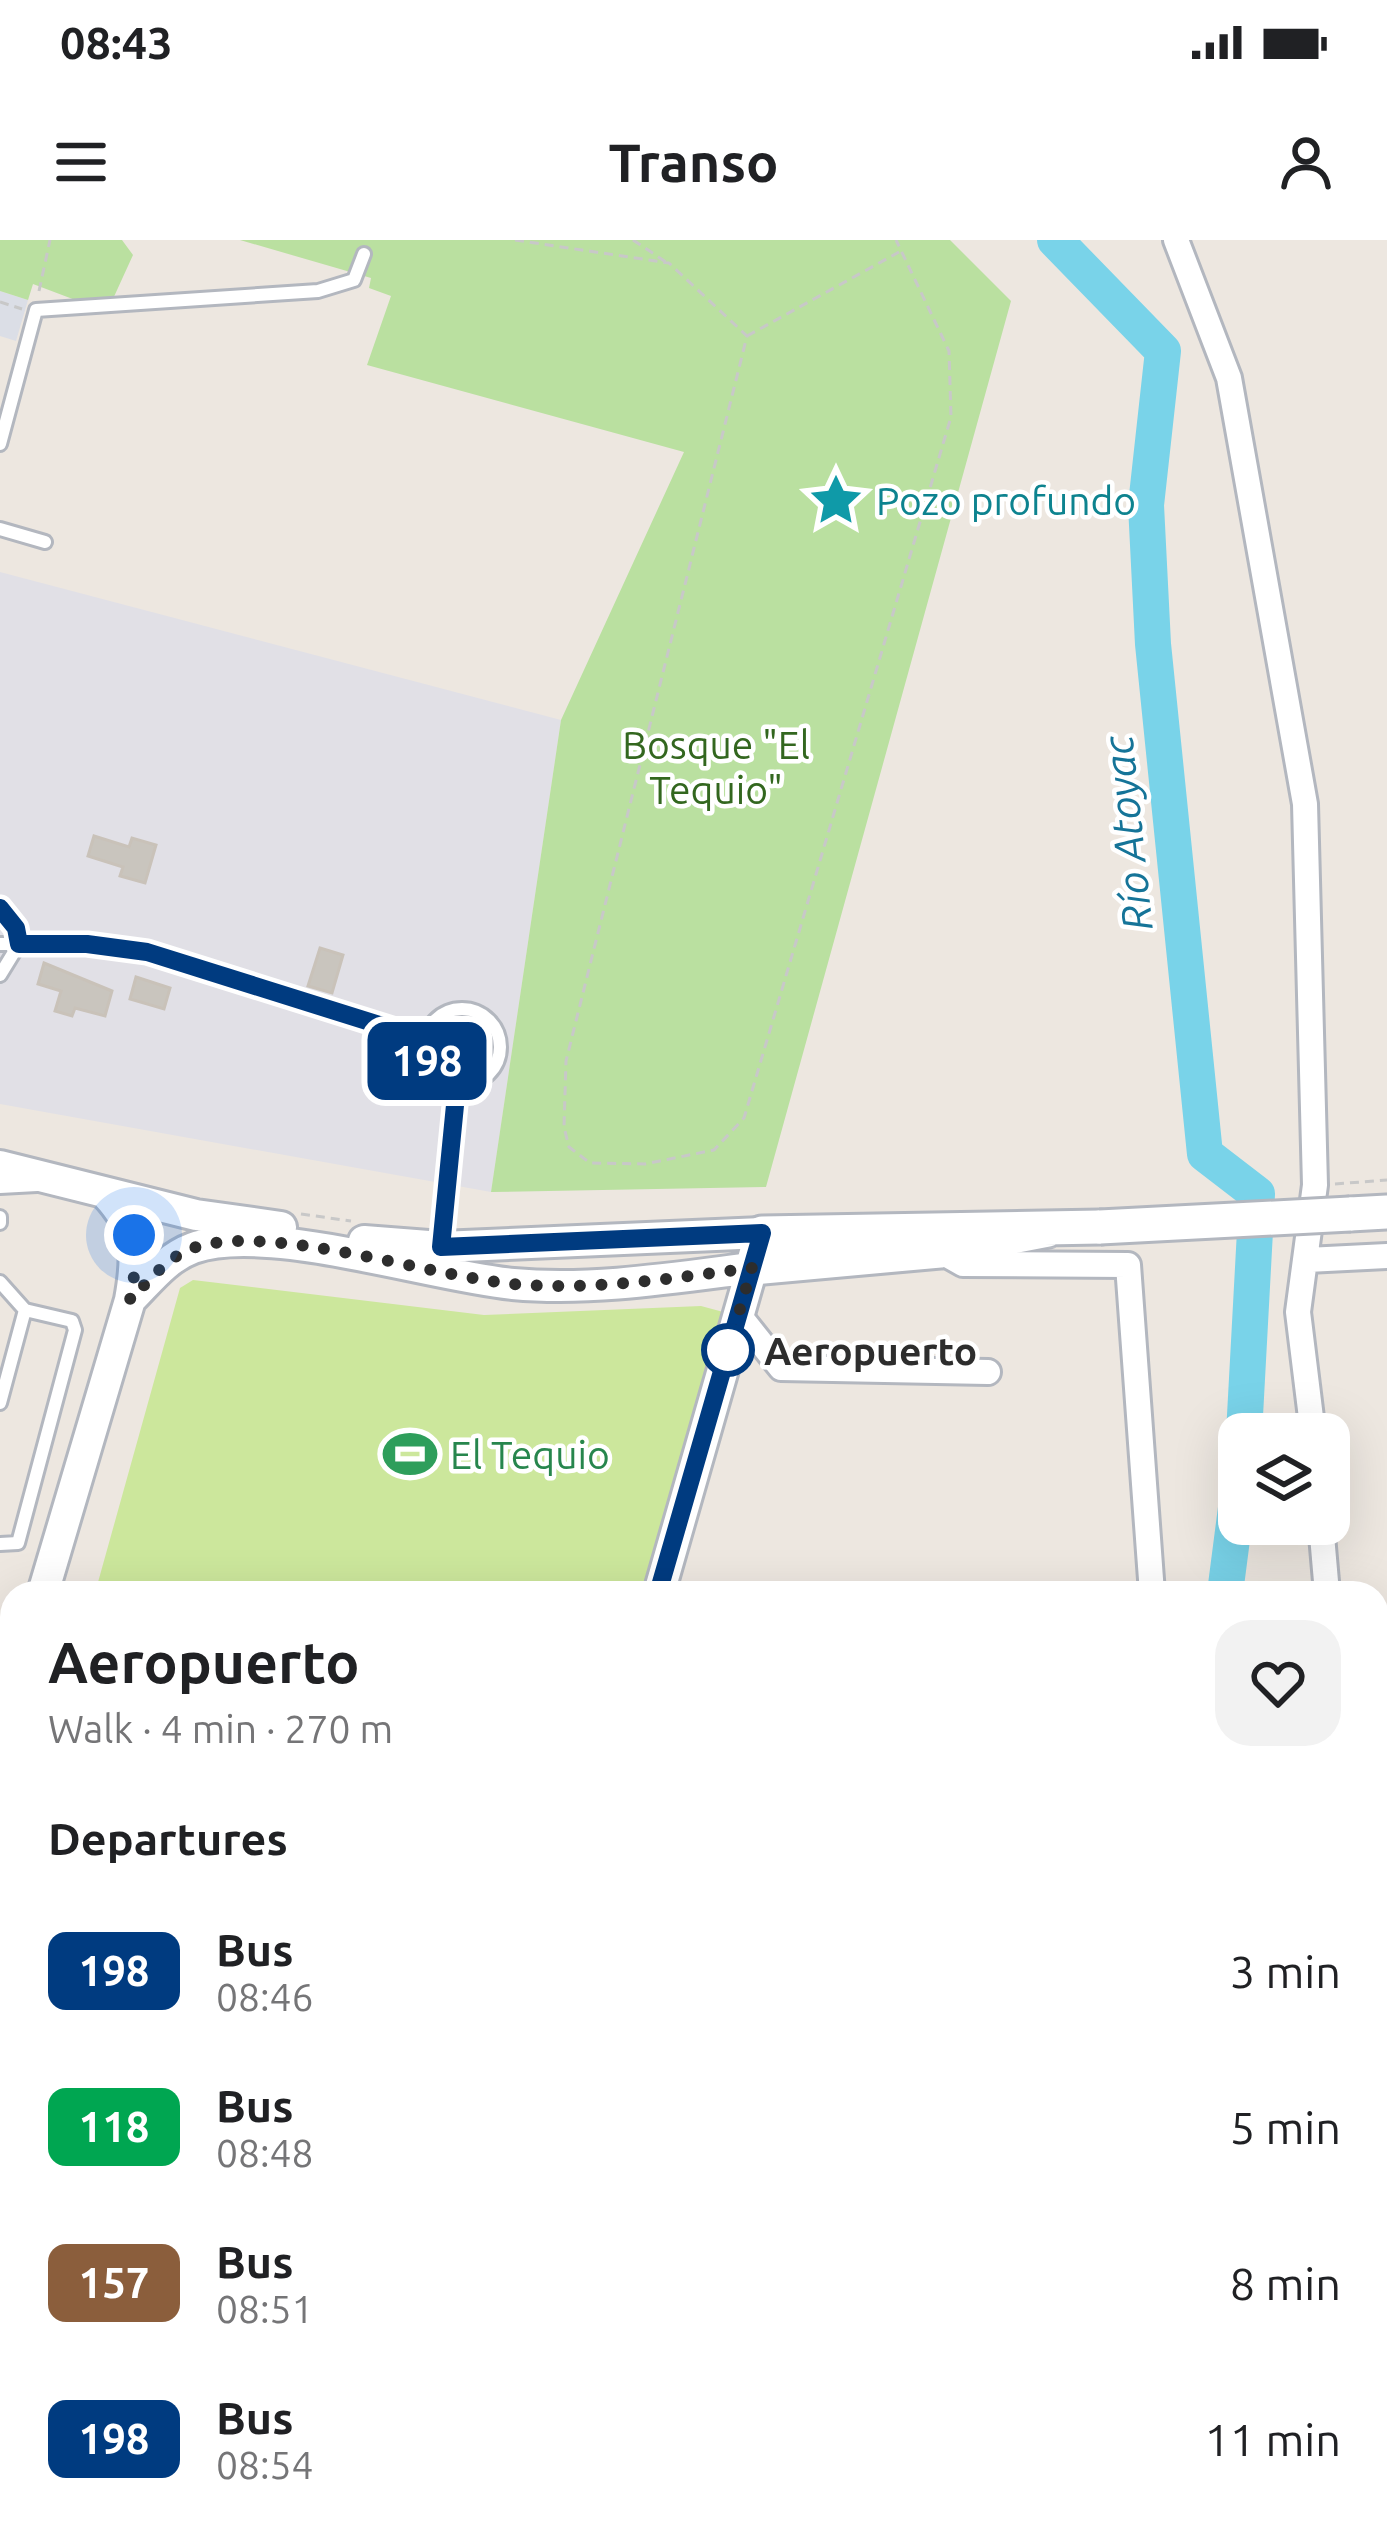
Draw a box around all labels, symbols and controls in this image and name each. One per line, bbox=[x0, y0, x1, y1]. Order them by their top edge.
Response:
text: 08:43 bbox=[60, 17, 173, 68]
icon: menu bbox=[48, 129, 114, 195]
icon: person bbox=[1273, 129, 1339, 195]
text: Transo bbox=[609, 132, 778, 192]
place icon: Pozo profundo bbox=[807, 471, 865, 529]
place label: Pozo profundo bbox=[876, 479, 1136, 522]
park label: Bosque "El Tequio" bbox=[622, 723, 810, 811]
water label: Río Atoyac bbox=[1093, 733, 1161, 933]
line badge: 198 bbox=[358, 1022, 496, 1100]
text: 198 bbox=[391, 1037, 463, 1084]
your location bbox=[104, 1205, 164, 1265]
marker: Aeropuerto bbox=[703, 1325, 753, 1375]
place label: Aeropuerto bbox=[764, 1329, 977, 1372]
map controls bbox=[1218, 1413, 1350, 1545]
button: layers bbox=[1218, 1413, 1350, 1545]
sports icon: El Tequio bbox=[381, 1425, 439, 1483]
place label: El Tequio bbox=[450, 1433, 610, 1476]
button: heart bbox=[1215, 1620, 1341, 1746]
text: Aeropuerto bbox=[48, 1630, 359, 1694]
text: Walk · 4 min · 270 m bbox=[48, 1707, 393, 1750]
text: Departures bbox=[48, 1813, 288, 1864]
text: Bus bbox=[216, 1924, 293, 1975]
text: 3 min bbox=[1230, 1946, 1341, 1997]
text: 198 bbox=[78, 1947, 150, 1994]
text: 08:46 bbox=[216, 1975, 314, 2018]
text: Bus bbox=[216, 2080, 293, 2131]
text: 5 min bbox=[1230, 2102, 1341, 2153]
text: 118 bbox=[78, 2103, 150, 2150]
text: 08:48 bbox=[216, 2131, 314, 2174]
text: Bus bbox=[216, 2236, 293, 2287]
text: 8 min bbox=[1230, 2258, 1341, 2309]
text: 157 bbox=[78, 2259, 150, 2306]
text: 08:51 bbox=[216, 2287, 314, 2330]
text: Bus bbox=[216, 2392, 293, 2443]
text: 11 min bbox=[1204, 2414, 1341, 2465]
text: 198 bbox=[78, 2415, 150, 2462]
text: 08:54 bbox=[216, 2443, 314, 2486]

